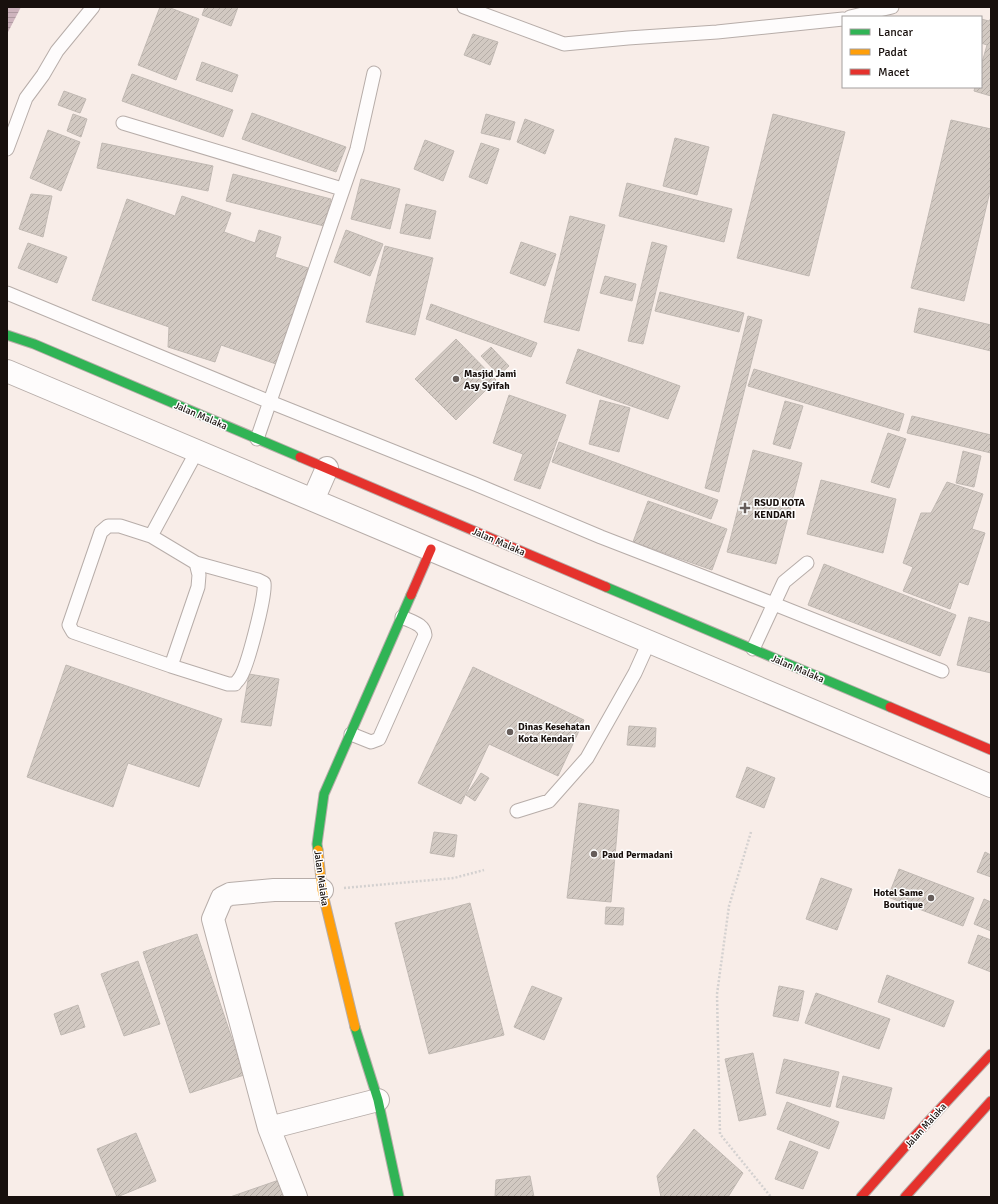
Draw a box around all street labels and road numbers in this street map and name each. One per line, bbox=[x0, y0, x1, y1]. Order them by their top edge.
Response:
street label: Jalan Malaka bbox=[172, 399, 229, 432]
street label: Jalan Malaka bbox=[470, 525, 527, 558]
street label: Jalan Malaka bbox=[769, 652, 826, 685]
street label: Jalan Malaka bbox=[311, 849, 331, 907]
street label: Jalan Malaka bbox=[902, 1101, 949, 1151]

